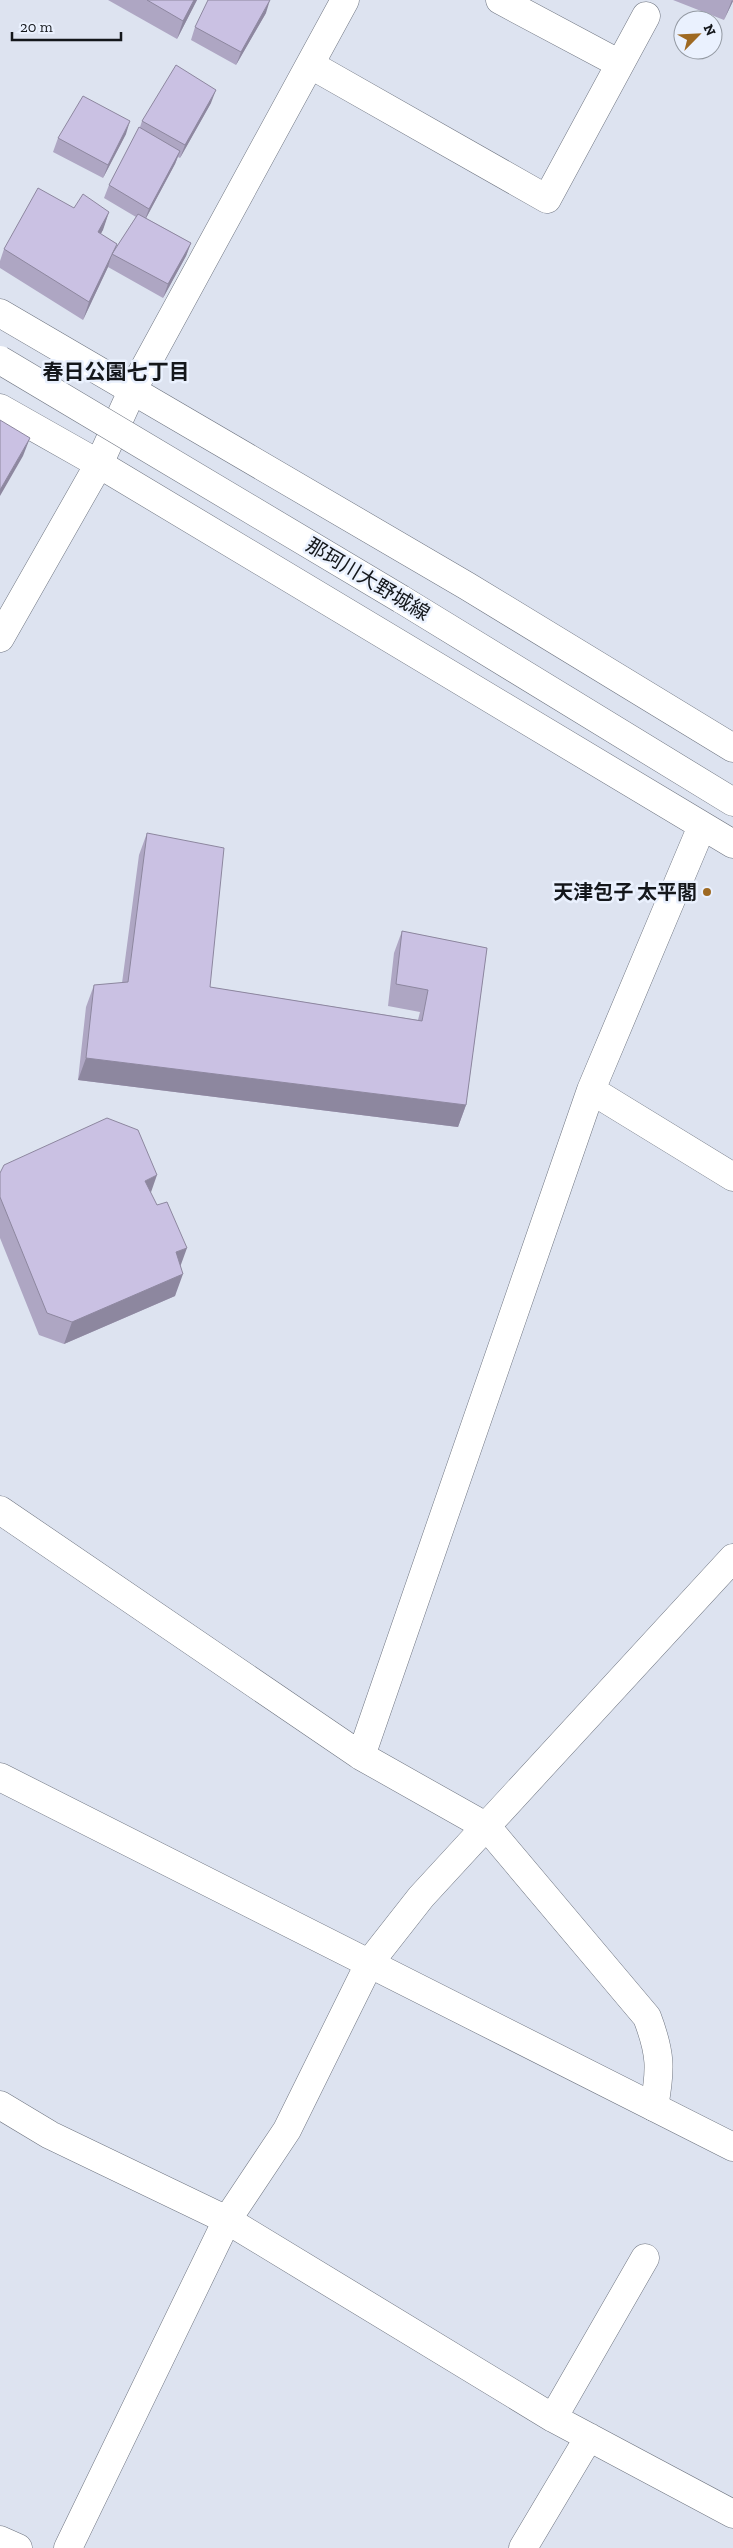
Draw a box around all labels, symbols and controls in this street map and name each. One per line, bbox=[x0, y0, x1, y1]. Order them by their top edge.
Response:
scale bar bbox=[12, 10, 121, 42]
north arrow bbox=[673, 10, 723, 60]
text: 20 m bbox=[20, 18, 53, 36]
text: N bbox=[699, 22, 719, 39]
district label: 春日公園七丁目 bbox=[43, 359, 190, 384]
street label: 那珂川大野城線 bbox=[302, 533, 434, 625]
place label: 天津包子 太平閣 bbox=[553, 880, 697, 904]
marker: 天津包子 太平閣 bbox=[701, 886, 713, 898]

